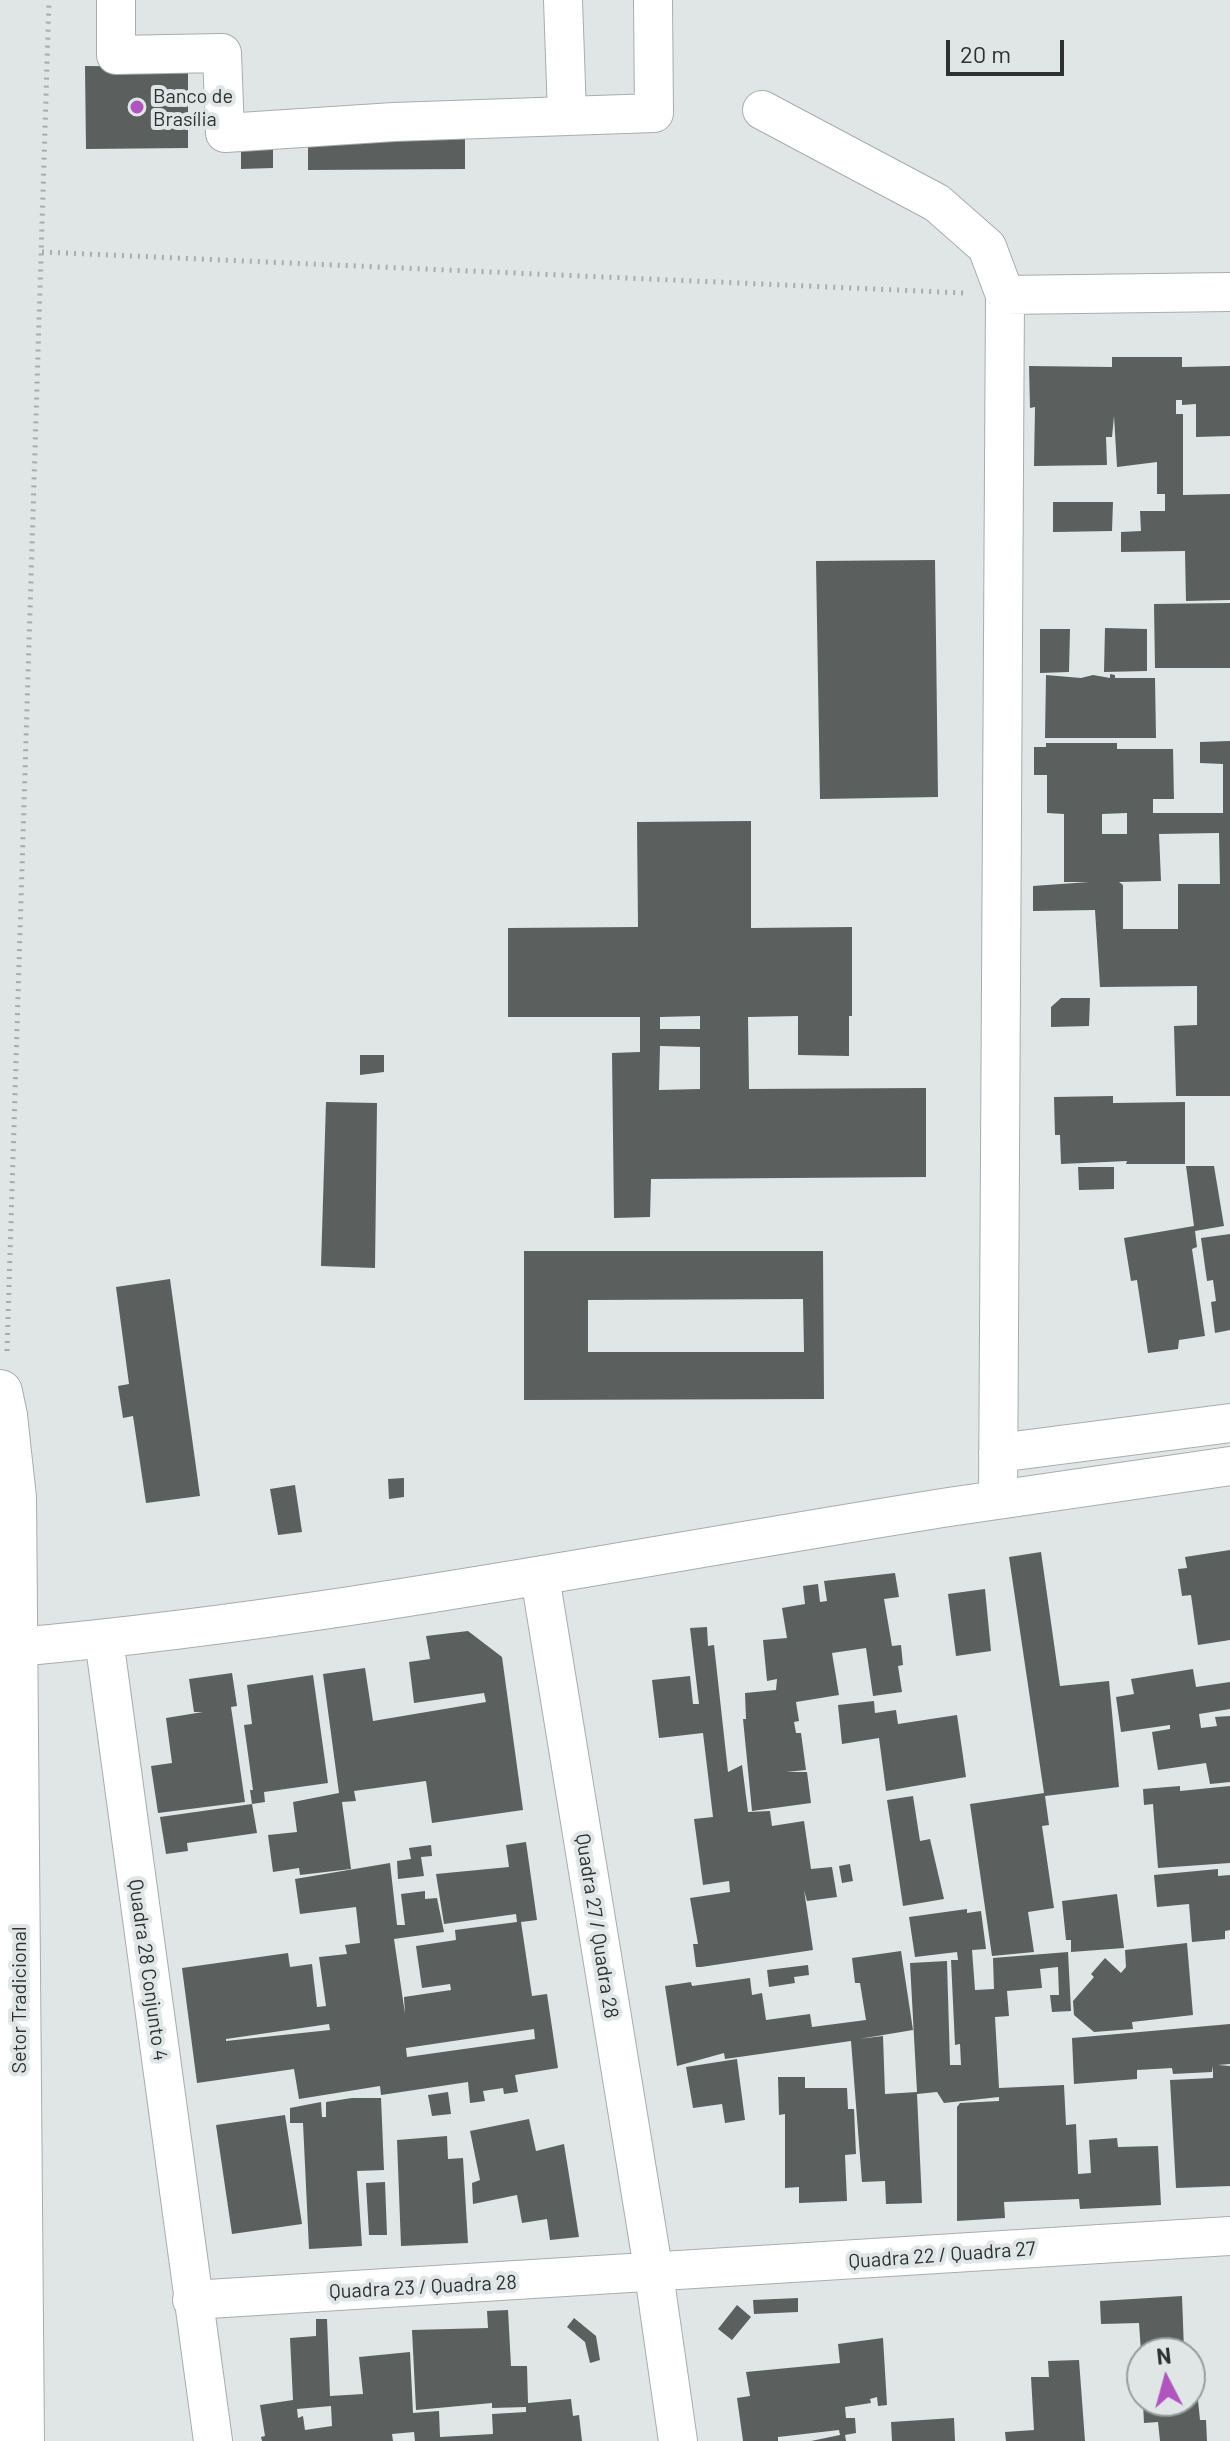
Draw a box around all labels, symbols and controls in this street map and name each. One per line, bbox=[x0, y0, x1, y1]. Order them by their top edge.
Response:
scale bar bbox=[950, 24, 1068, 74]
text: 20 m bbox=[960, 39, 1011, 68]
place label: Banco de Brasília bbox=[153, 84, 233, 131]
marker: Banco de Brasília bbox=[128, 98, 146, 116]
street label: Quadra 27 / Quadra 28 bbox=[571, 1832, 623, 2020]
street label: Quadra 28 Conjunto 4 bbox=[123, 1878, 173, 2062]
street label: Setor Tradicional bbox=[7, 1926, 31, 2074]
street label: Quadra 22 / Quadra 27 bbox=[848, 2236, 1036, 2274]
street label: Quadra 23 / Quadra 28 bbox=[329, 2270, 517, 2304]
north arrow bbox=[1126, 2337, 1206, 2417]
text: N bbox=[1155, 2341, 1172, 2369]

